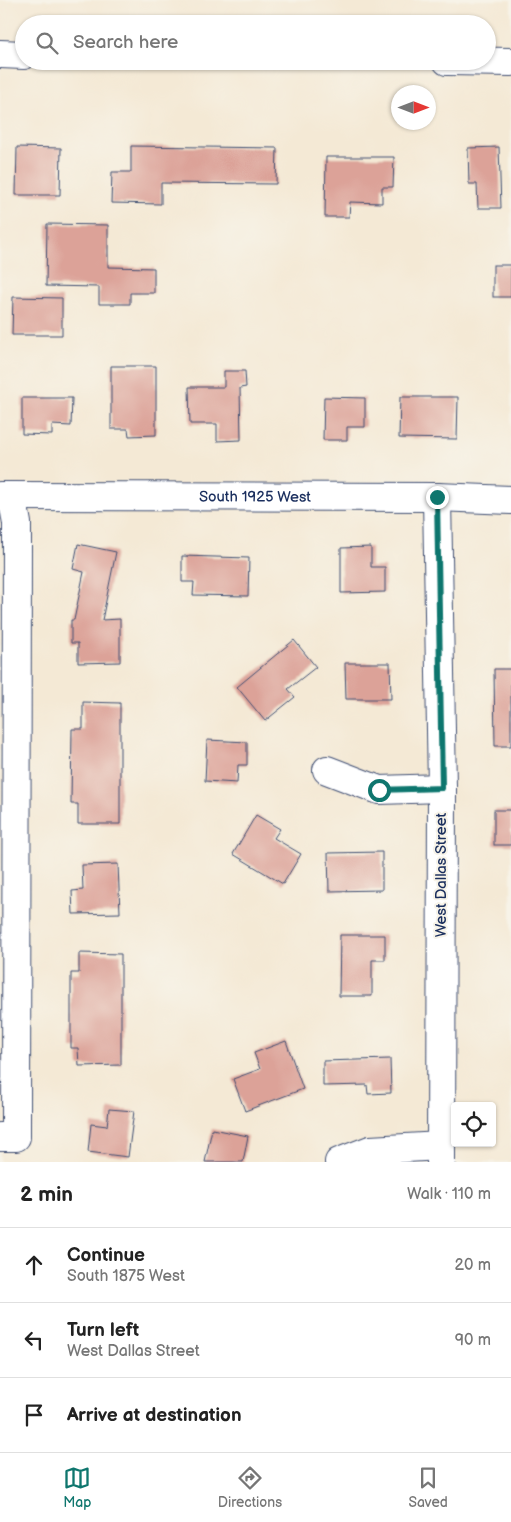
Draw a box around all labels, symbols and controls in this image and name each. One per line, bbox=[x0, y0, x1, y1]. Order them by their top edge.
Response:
search box bbox=[15, 15, 496, 70]
icon: search bbox=[33, 29, 61, 57]
text: Search here bbox=[73, 31, 178, 54]
north arrow bbox=[391, 85, 436, 130]
route end bbox=[426, 486, 449, 509]
street label: South 1925 West bbox=[199, 487, 311, 507]
route start bbox=[368, 779, 391, 802]
street label: West Dallas Street bbox=[432, 812, 451, 937]
map controls bbox=[451, 1102, 496, 1147]
button: locate bbox=[451, 1102, 496, 1147]
text: 2 min bbox=[20, 1182, 73, 1207]
text: Walk · 110 m bbox=[407, 1185, 491, 1204]
text: Continue bbox=[67, 1244, 145, 1267]
icon: ahead bbox=[20, 1251, 48, 1279]
text: 20 m bbox=[455, 1256, 491, 1275]
text: South 1875 West bbox=[67, 1267, 185, 1286]
text: Turn left bbox=[67, 1319, 139, 1342]
icon: left bbox=[20, 1326, 48, 1354]
text: 90 m bbox=[455, 1331, 491, 1350]
text: West Dallas Street bbox=[67, 1342, 200, 1361]
icon: arrive bbox=[20, 1401, 48, 1429]
text: Arrive at destination bbox=[67, 1404, 242, 1427]
tab: Map bbox=[63, 1464, 91, 1511]
tab: Directions bbox=[218, 1464, 282, 1511]
tab: Saved bbox=[408, 1464, 448, 1511]

